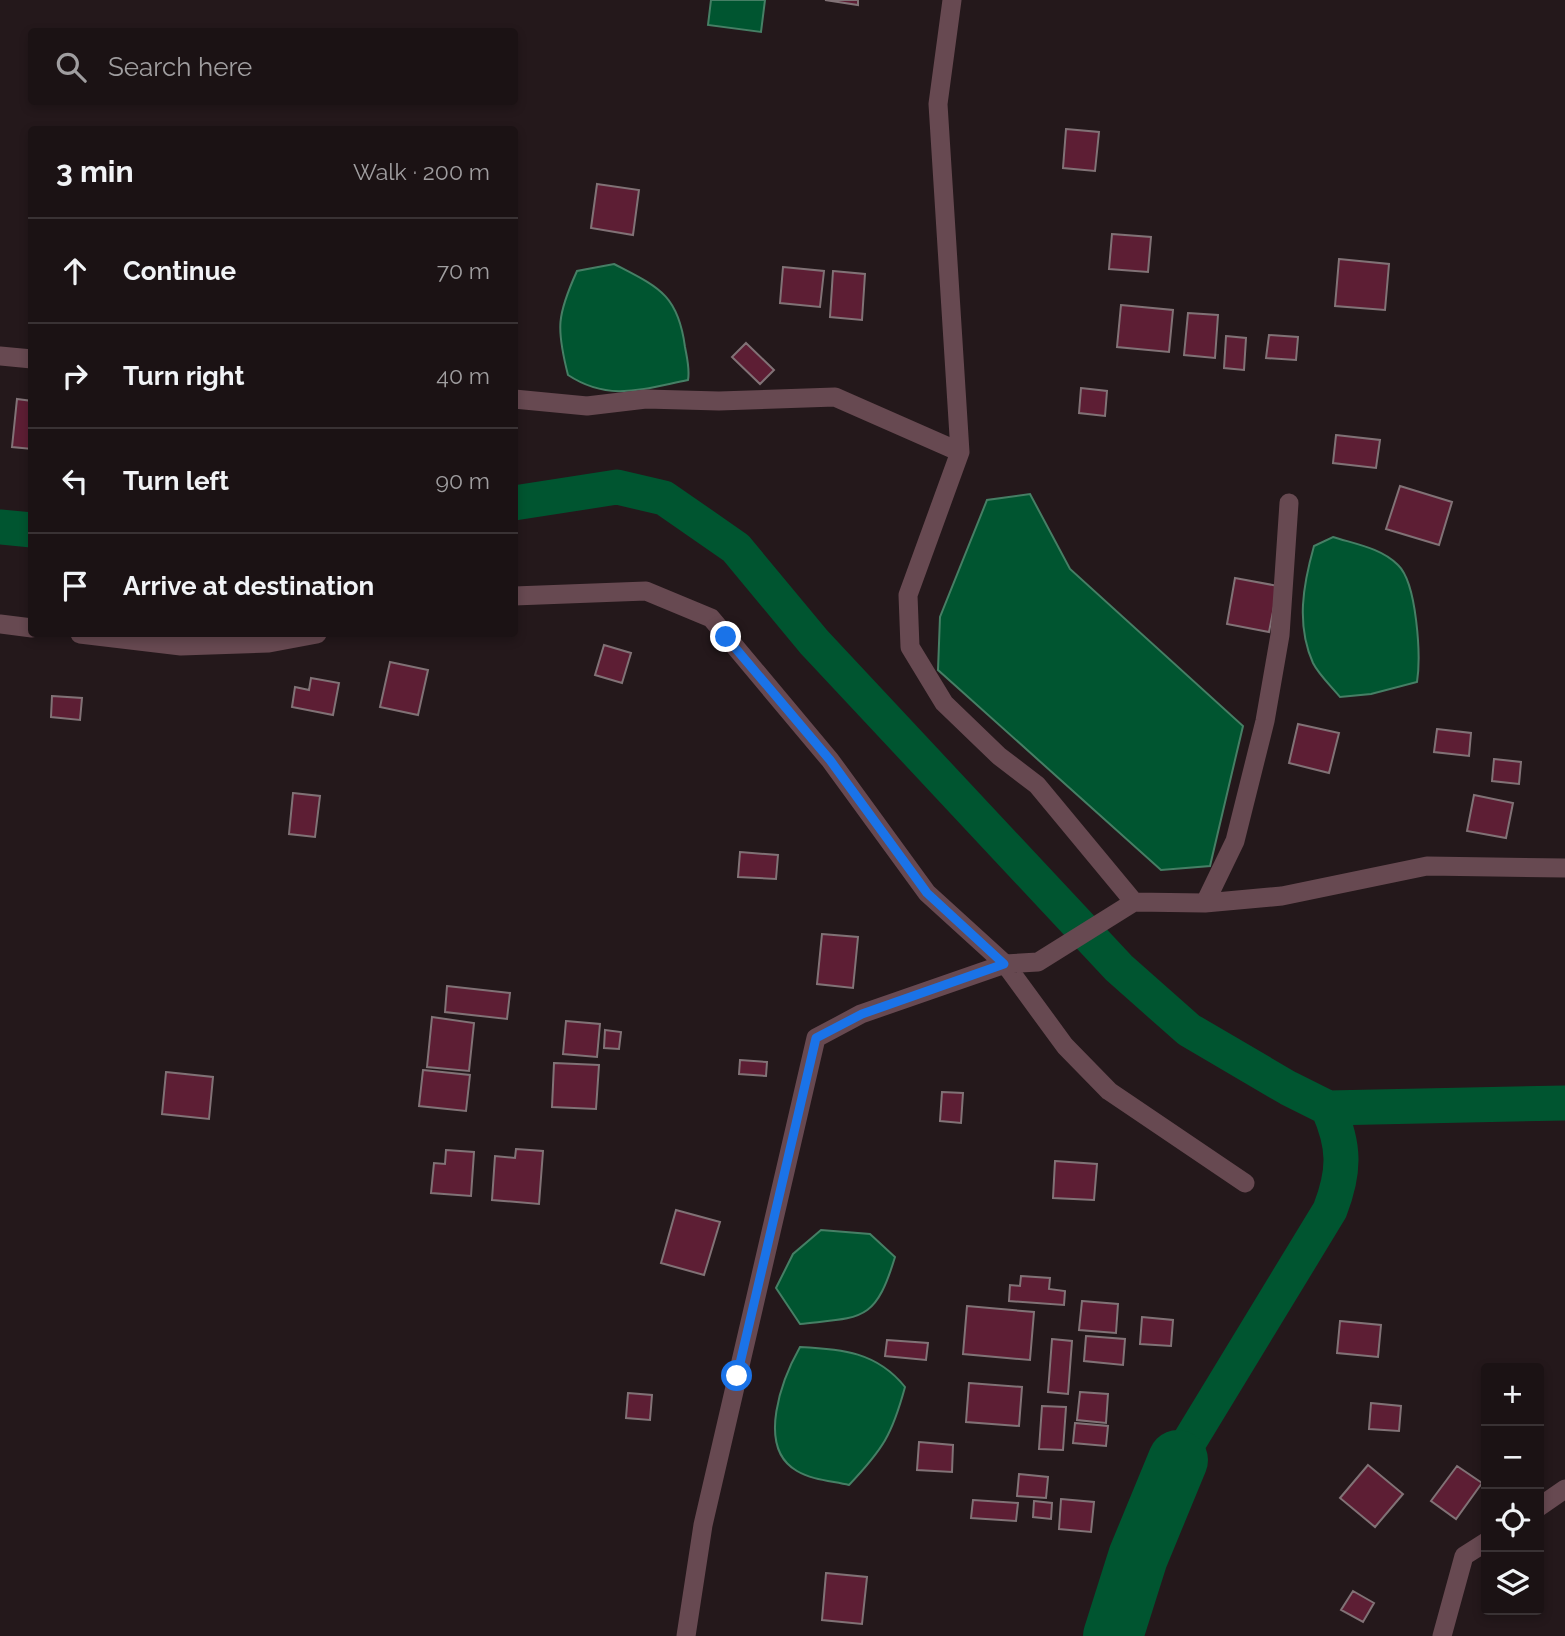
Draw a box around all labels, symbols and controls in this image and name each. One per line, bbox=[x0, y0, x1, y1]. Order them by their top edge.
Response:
search box bbox=[28, 28, 518, 105]
icon: search bbox=[52, 48, 90, 86]
text: Search here bbox=[108, 52, 252, 82]
text: 3 min bbox=[56, 154, 134, 189]
text: Walk · 200 m bbox=[353, 158, 490, 185]
icon: ahead bbox=[56, 252, 94, 290]
text: Continue bbox=[123, 256, 236, 286]
text: 70 m bbox=[437, 257, 490, 284]
icon: right bbox=[56, 357, 94, 395]
text: Turn right bbox=[123, 361, 244, 391]
text: 40 m bbox=[436, 362, 490, 389]
icon: left bbox=[56, 462, 94, 500]
text: Turn left bbox=[123, 466, 229, 496]
text: 90 m bbox=[435, 467, 490, 494]
icon: arrive bbox=[56, 567, 94, 605]
text: Arrive at destination bbox=[123, 571, 374, 601]
route end bbox=[710, 621, 741, 652]
route start bbox=[721, 1360, 752, 1391]
map controls bbox=[1481, 1363, 1544, 1615]
button: + bbox=[1481, 1363, 1544, 1426]
button: − bbox=[1481, 1426, 1544, 1489]
button: locate bbox=[1481, 1489, 1544, 1552]
button: layers bbox=[1481, 1552, 1544, 1615]

